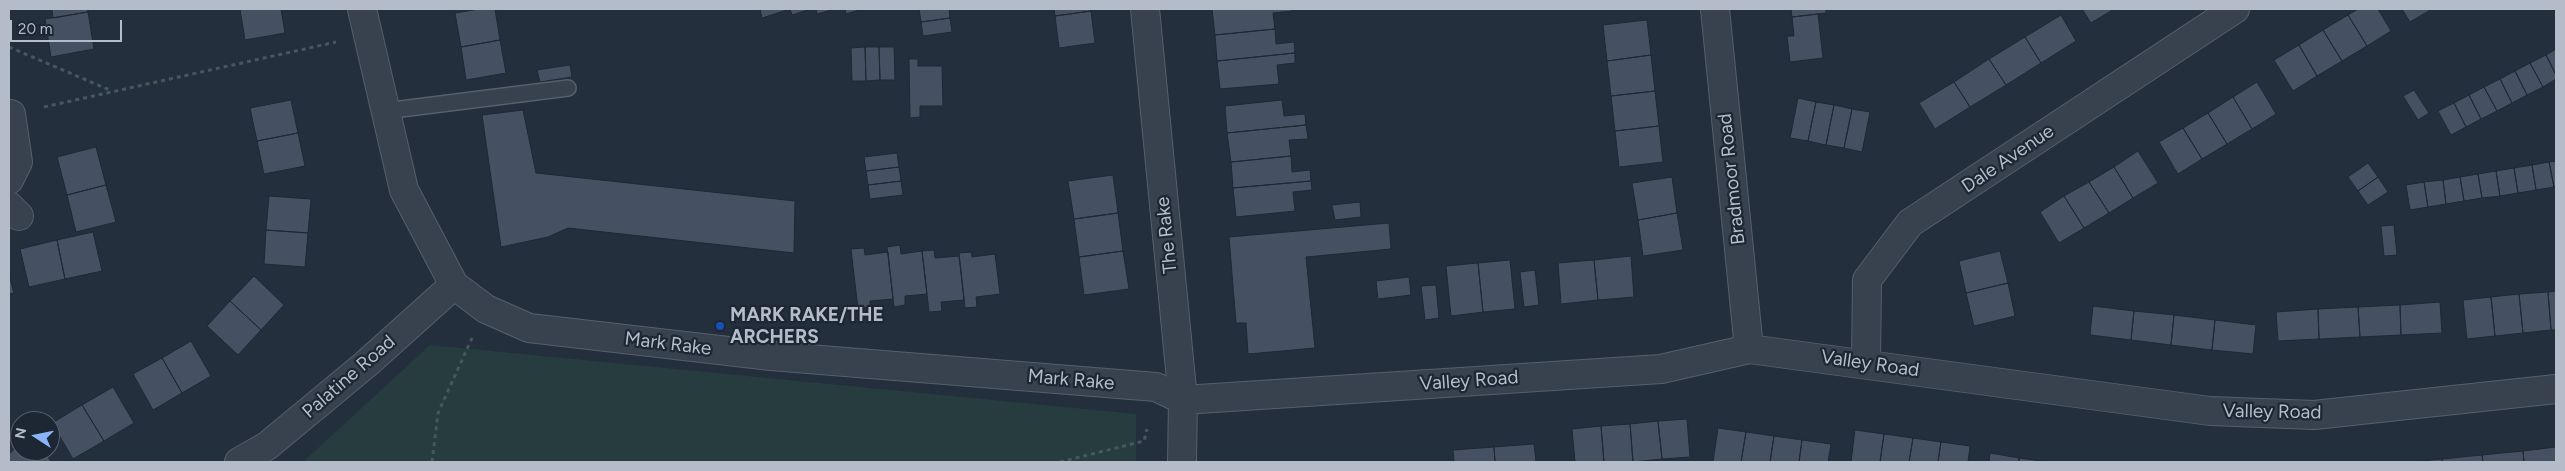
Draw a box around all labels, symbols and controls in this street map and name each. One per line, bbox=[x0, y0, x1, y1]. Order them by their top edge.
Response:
scale bar bbox=[12, 10, 125, 42]
text: 20 m bbox=[18, 20, 52, 38]
street label: Bradmoor Road bbox=[1714, 112, 1750, 246]
street label: Dale Avenue bbox=[1958, 120, 2058, 198]
street label: The Rake bbox=[1152, 195, 1182, 275]
place label: MARK RAKE/THE ARCHERS bbox=[730, 304, 884, 348]
marker: MARK RAKE/THE ARCHERS bbox=[714, 320, 726, 332]
street label: Mark Rake bbox=[623, 327, 713, 361]
street label: Palatine Road bbox=[298, 331, 400, 423]
street label: Valley Road bbox=[1819, 346, 1921, 382]
street label: Mark Rake bbox=[1027, 365, 1115, 395]
street label: Valley Road bbox=[1419, 366, 1519, 396]
street label: Valley Road bbox=[2222, 400, 2322, 424]
north arrow bbox=[10, 411, 60, 461]
text: N bbox=[11, 426, 30, 440]

